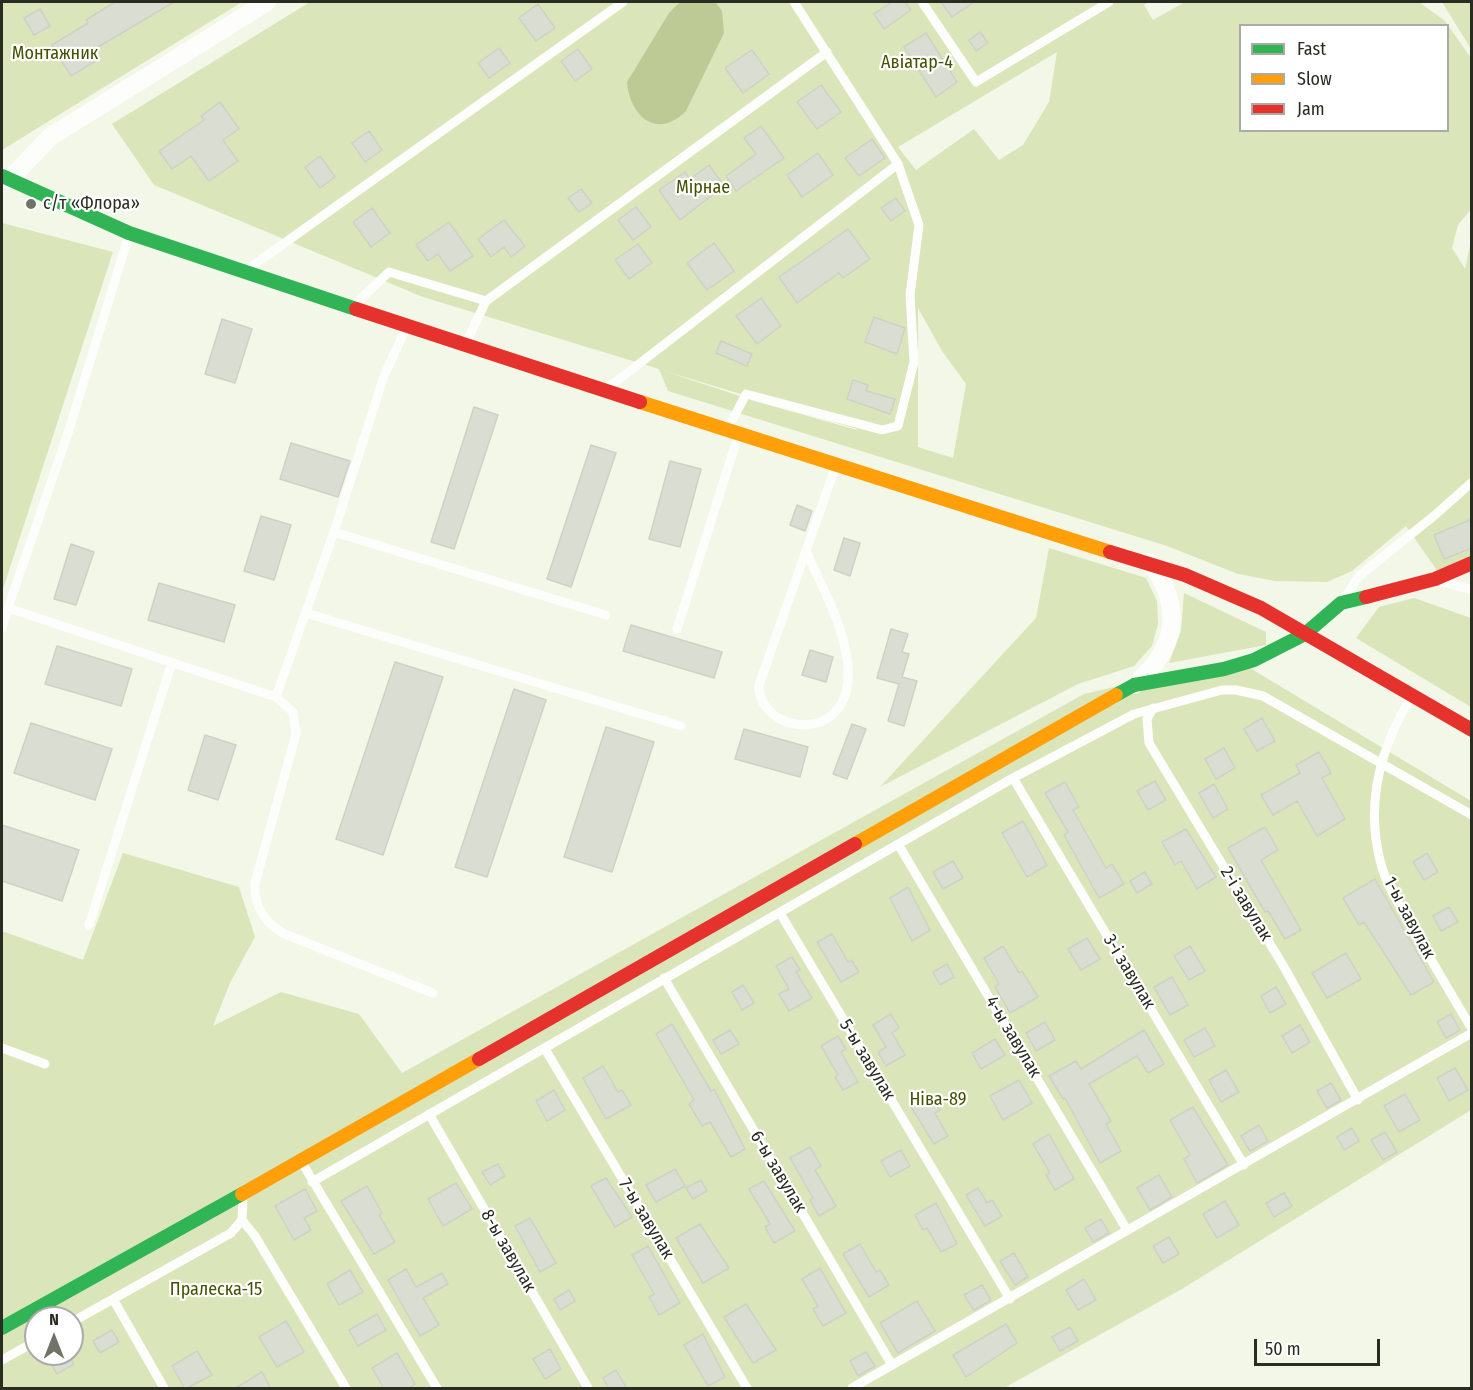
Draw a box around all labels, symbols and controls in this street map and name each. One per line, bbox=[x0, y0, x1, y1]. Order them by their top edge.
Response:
legend bbox=[1239, 24, 1449, 132]
text: Fast bbox=[1297, 38, 1326, 60]
park label: Монтажник bbox=[12, 43, 98, 65]
park label: Авіатар-4 bbox=[881, 52, 953, 74]
text: Slow bbox=[1297, 68, 1332, 90]
text: Jam bbox=[1297, 98, 1325, 120]
park label: Мірнае bbox=[676, 177, 730, 199]
place label: с/т «Флора» bbox=[43, 193, 140, 215]
marker: с/т «Флора» bbox=[24, 197, 38, 211]
street label: 2-і завулак bbox=[1215, 863, 1277, 945]
street label: 1-ы завулак bbox=[1378, 873, 1440, 963]
street label: 3-і завулак bbox=[1098, 931, 1160, 1013]
street label: 4-ы завулак bbox=[980, 992, 1046, 1082]
street label: 5-ы завулак bbox=[834, 1015, 900, 1105]
park label: Ніва-89 bbox=[909, 1089, 967, 1111]
street label: 6-ы завулак bbox=[745, 1127, 811, 1217]
street label: 7-ы завулак bbox=[614, 1175, 678, 1263]
street label: 8-ы завулак bbox=[476, 1206, 540, 1296]
park label: Пралеска-15 bbox=[170, 1279, 262, 1301]
north arrow bbox=[24, 1306, 84, 1366]
text: N bbox=[49, 1310, 59, 1329]
scale bar bbox=[1257, 1327, 1383, 1365]
text: 50 m bbox=[1265, 1338, 1301, 1360]

